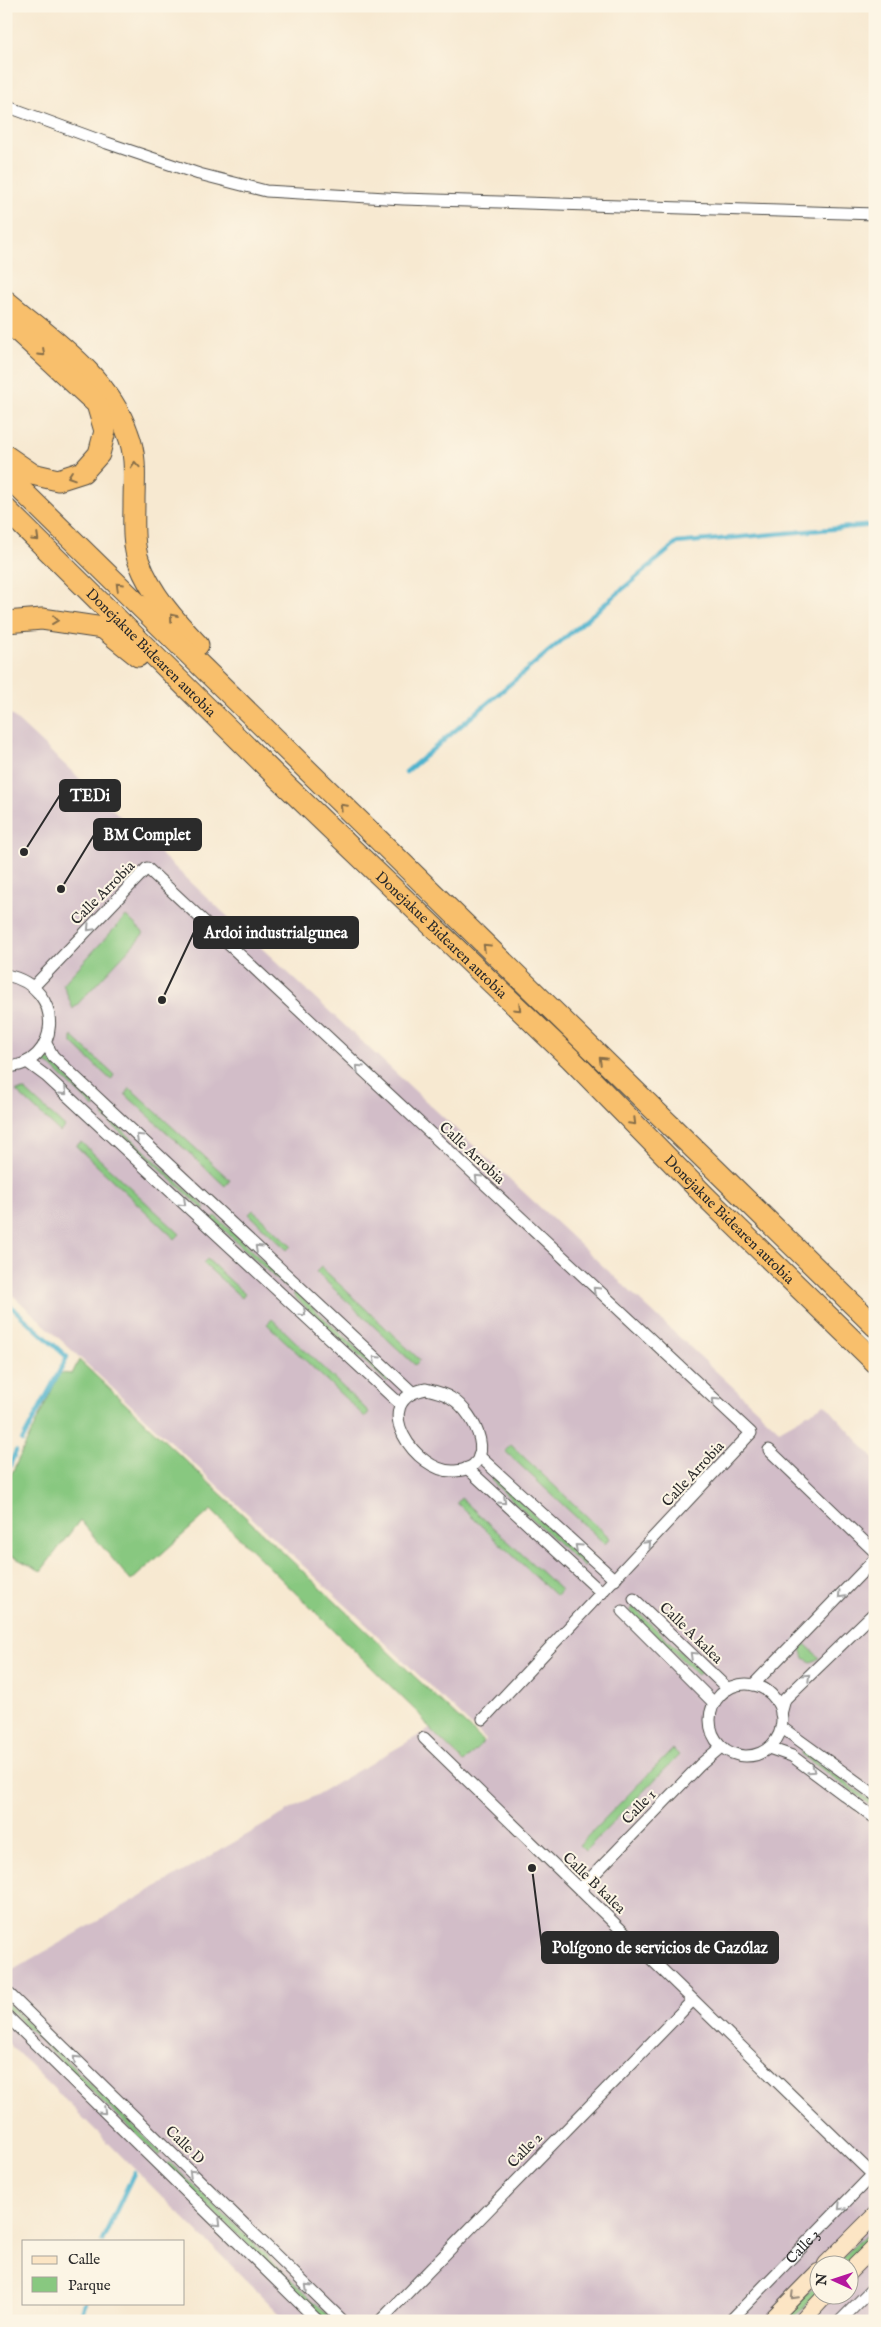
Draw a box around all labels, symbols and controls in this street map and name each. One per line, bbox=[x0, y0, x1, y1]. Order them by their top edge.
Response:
one-way arrow bbox=[37, 347, 46, 356]
one-way arrow bbox=[129, 460, 140, 468]
one-way arrow bbox=[68, 470, 76, 480]
one-way arrow bbox=[30, 532, 39, 541]
one-way arrow bbox=[116, 583, 125, 592]
street label: Donejakue Bidearen autobia bbox=[82, 584, 221, 721]
one-way arrow bbox=[169, 613, 178, 622]
one-way arrow bbox=[51, 614, 59, 625]
callout: TEDi bbox=[60, 780, 120, 811]
text: TEDi bbox=[69, 787, 111, 807]
one-way arrow bbox=[340, 803, 349, 812]
callout: BM Complet bbox=[94, 819, 201, 850]
text: BM Complet bbox=[103, 826, 191, 846]
street label: Calle Arrobia bbox=[67, 857, 139, 929]
street label: Donejakue Bidearen autobia bbox=[371, 867, 512, 1003]
callout: Ardoi industrialgunea bbox=[194, 917, 358, 948]
one-way arrow bbox=[86, 922, 95, 931]
text: Ardoi industrialgunea bbox=[203, 924, 349, 944]
one-way arrow bbox=[483, 943, 492, 952]
one-way arrow bbox=[512, 1002, 521, 1011]
one-way arrow bbox=[599, 1057, 608, 1066]
one-way arrow bbox=[355, 1065, 364, 1074]
one-way arrow bbox=[59, 1086, 68, 1095]
one-way arrow bbox=[627, 1117, 636, 1126]
street label: Calle Arrobia bbox=[435, 1118, 509, 1189]
one-way arrow bbox=[136, 1134, 145, 1143]
street label: Donejakue Bidearen autobia bbox=[660, 1151, 799, 1288]
one-way arrow bbox=[475, 1175, 484, 1184]
one-way arrow bbox=[178, 1197, 187, 1206]
one-way arrow bbox=[254, 1245, 263, 1254]
one-way arrow bbox=[593, 1287, 602, 1296]
one-way arrow bbox=[297, 1307, 306, 1316]
one-way arrow bbox=[373, 1356, 382, 1365]
one-way arrow bbox=[712, 1397, 721, 1406]
street label: Calle Arrobia bbox=[658, 1437, 729, 1511]
one-way arrow bbox=[497, 1495, 506, 1504]
one-way arrow bbox=[642, 1541, 651, 1550]
one-way arrow bbox=[575, 1544, 584, 1553]
one-way arrow bbox=[838, 1589, 847, 1598]
street label: Calle A kalea bbox=[655, 1598, 727, 1668]
one-way arrow bbox=[689, 1652, 698, 1661]
one-way arrow bbox=[802, 1674, 811, 1683]
one-way arrow bbox=[806, 1764, 816, 1773]
street label: Calle 1 bbox=[618, 1786, 660, 1828]
street label: Calle B kalea bbox=[558, 1848, 630, 1918]
callout: Polígono de servicios de Gazólaz bbox=[542, 1932, 778, 1963]
text: Polígono de servicios de Gazólaz bbox=[552, 1939, 769, 1959]
one-way arrow bbox=[72, 2056, 81, 2065]
one-way arrow bbox=[98, 2105, 107, 2114]
street label: Calle D bbox=[161, 2122, 209, 2168]
street label: Calle 2 bbox=[503, 2128, 547, 2172]
one-way arrow bbox=[189, 2170, 198, 2179]
one-way arrow bbox=[838, 2202, 847, 2211]
one-way arrow bbox=[212, 2217, 221, 2226]
street label: Calle 3 bbox=[781, 2225, 824, 2268]
legend bbox=[22, 2240, 185, 2304]
text: Calle bbox=[68, 2250, 100, 2269]
north arrow bbox=[808, 2254, 858, 2304]
text: N bbox=[813, 2273, 831, 2287]
text: Parque bbox=[68, 2276, 111, 2295]
one-way arrow bbox=[305, 2284, 314, 2293]
one-way arrow bbox=[791, 2290, 800, 2299]

